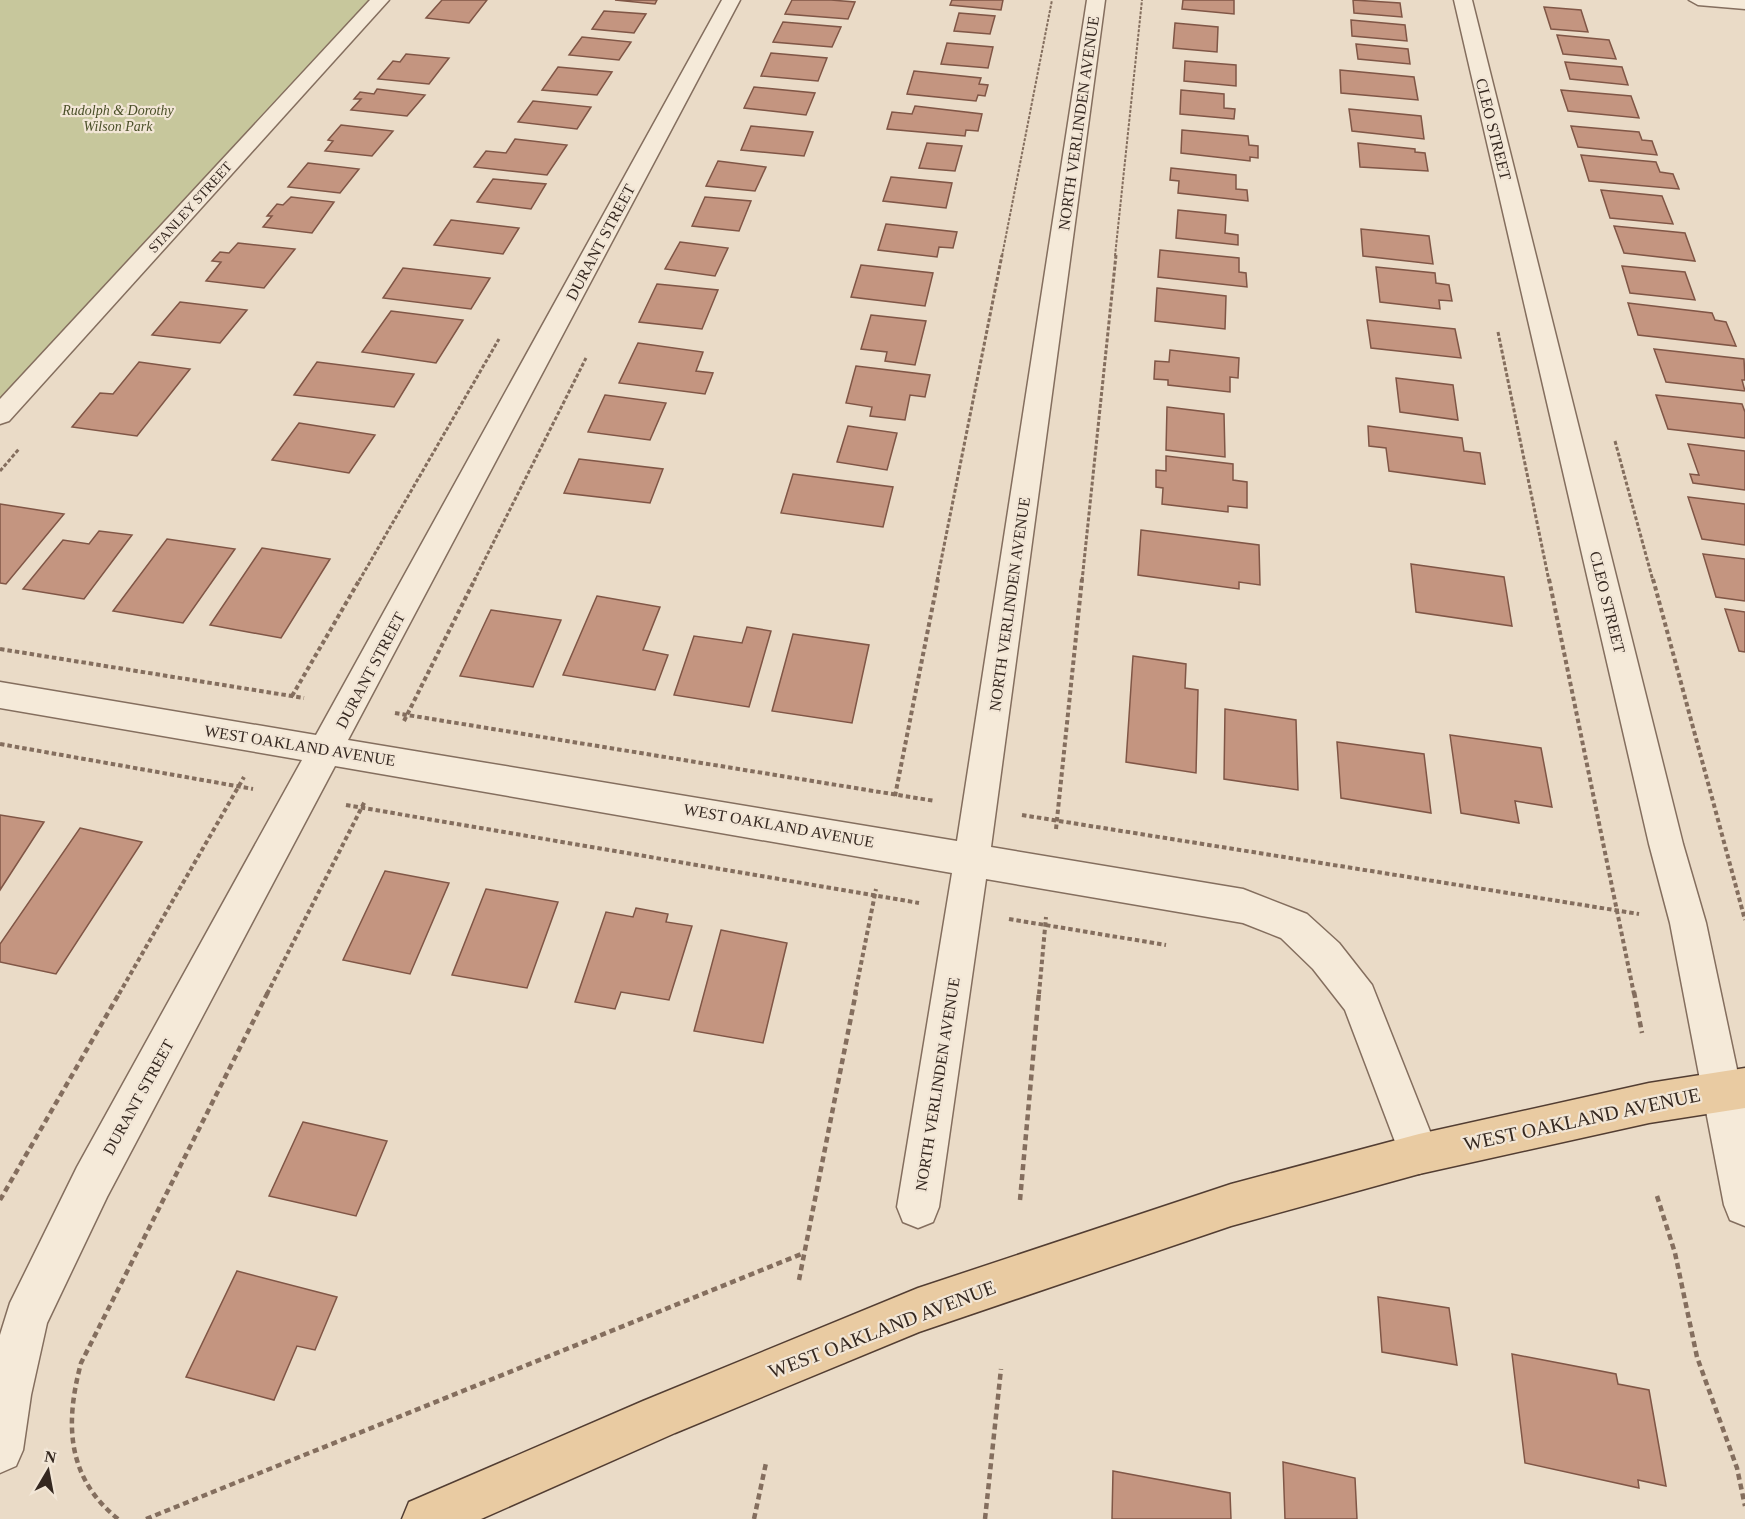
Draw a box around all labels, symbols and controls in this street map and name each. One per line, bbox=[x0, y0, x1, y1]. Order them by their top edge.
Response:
street label: NORTH VERLINDEN AVENUE bbox=[1055, 15, 1102, 231]
street label: CLEO STREET bbox=[1473, 76, 1514, 182]
park label: Rudolph & Dorothy Wilson Park bbox=[61, 103, 175, 134]
street label: STANLEY STREET bbox=[146, 159, 235, 256]
street label: DURANT STREET bbox=[563, 181, 638, 303]
street label: NORTH VERLINDEN AVENUE bbox=[986, 496, 1033, 712]
street label: CLEO STREET bbox=[1587, 549, 1628, 655]
street label: DURANT STREET bbox=[333, 609, 408, 731]
street label: WEST OAKLAND AVENUE bbox=[203, 722, 397, 769]
street label: WEST OAKLAND AVENUE bbox=[682, 800, 876, 851]
street label: NORTH VERLINDEN AVENUE bbox=[912, 976, 963, 1192]
street label: DURANT STREET bbox=[100, 1036, 177, 1158]
street label: WEST OAKLAND AVENUE bbox=[1462, 1083, 1702, 1155]
street label: WEST OAKLAND AVENUE bbox=[765, 1275, 999, 1383]
north arrow bbox=[18, 1441, 78, 1501]
text: N bbox=[43, 1447, 58, 1466]

